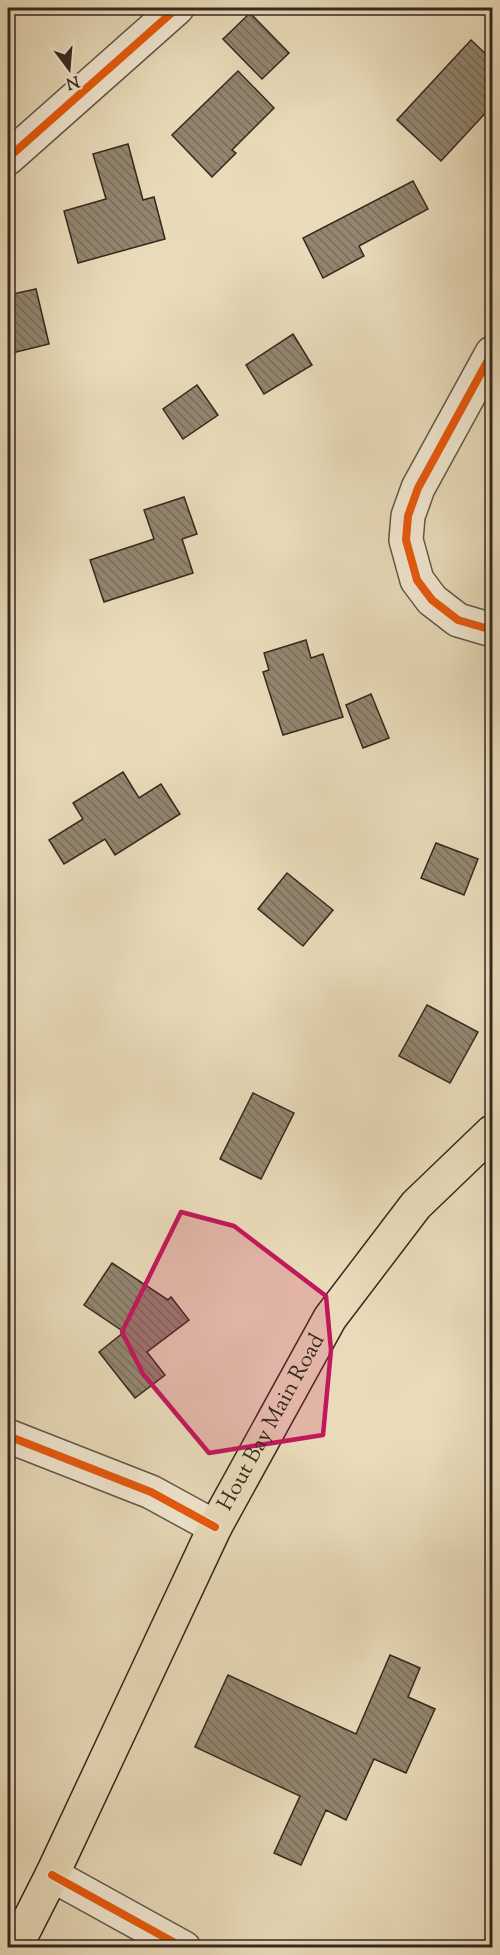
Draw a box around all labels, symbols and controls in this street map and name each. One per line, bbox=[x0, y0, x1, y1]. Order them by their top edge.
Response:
north arrow bbox=[39, 39, 99, 99]
text: N bbox=[63, 68, 82, 94]
street label: Hout Bay Main Road bbox=[211, 1329, 334, 1517]

